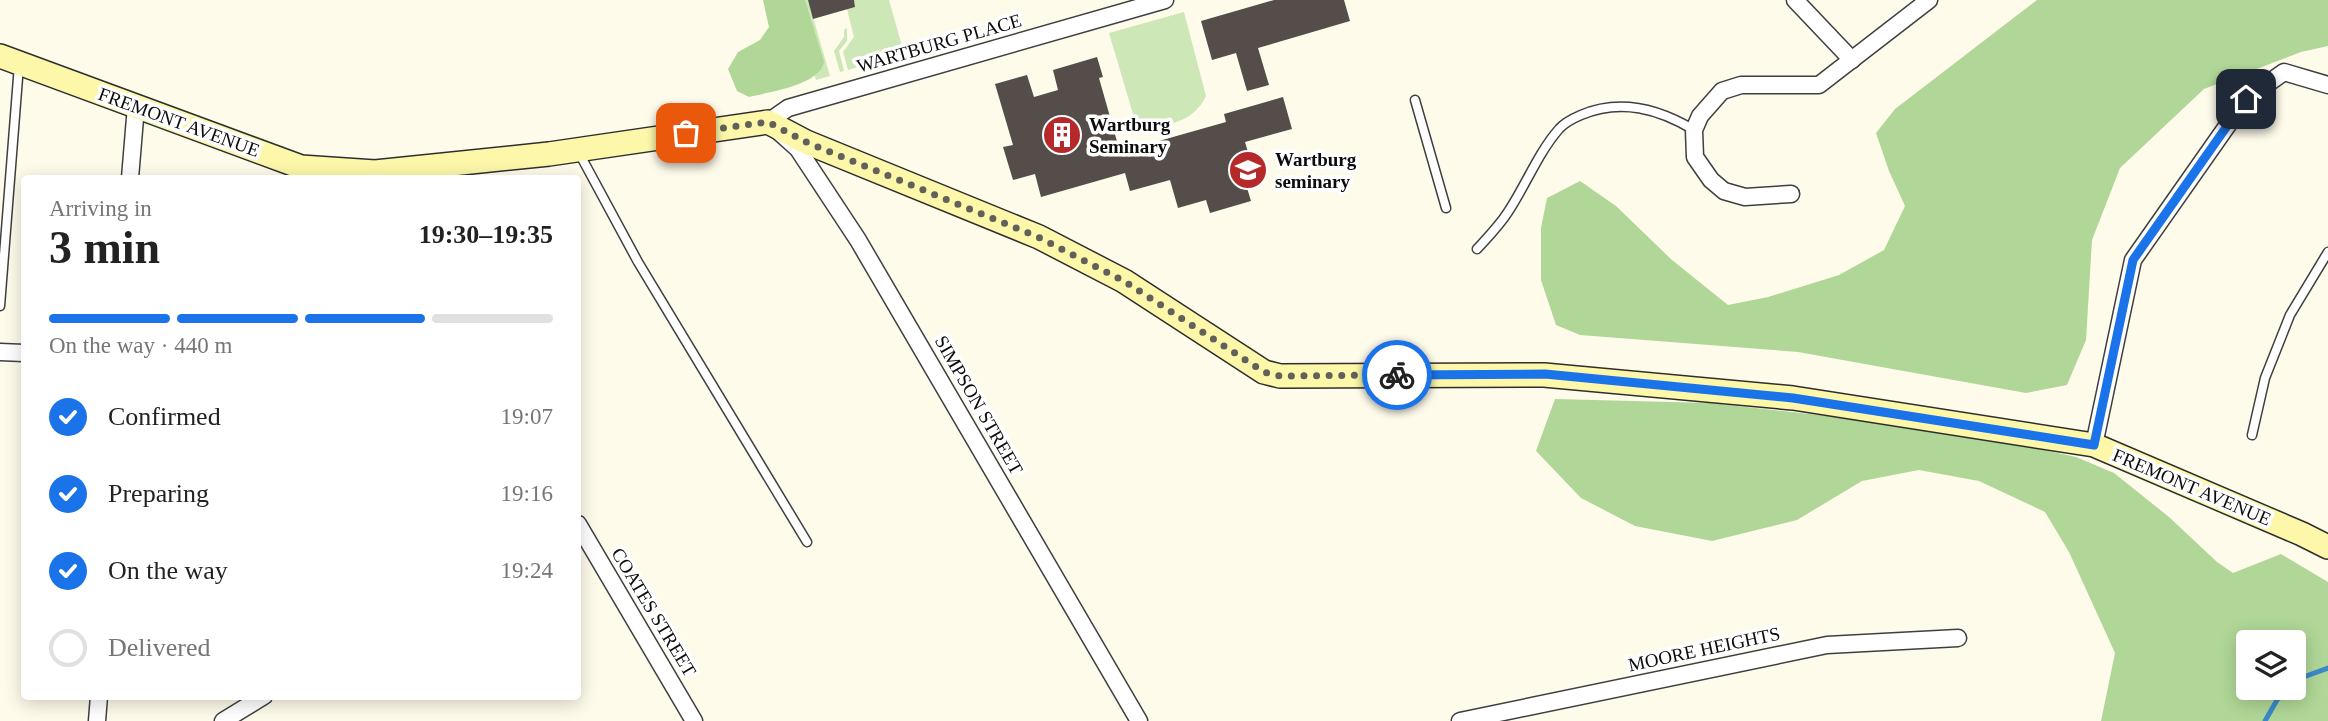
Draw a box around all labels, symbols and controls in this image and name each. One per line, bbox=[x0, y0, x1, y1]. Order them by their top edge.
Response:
street label: WARTBURG PLACE bbox=[854, 9, 1024, 77]
pin bbox=[2216, 69, 2276, 129]
icon: home bbox=[2227, 80, 2265, 118]
street label: FREMONT AVENUE bbox=[96, 83, 262, 161]
pin bbox=[656, 103, 716, 163]
icon: bag bbox=[667, 114, 705, 152]
building icon: Wartburg Seminary bbox=[1041, 114, 1083, 156]
place label: Wartburg Seminary bbox=[1089, 114, 1171, 157]
school or university icon: Wartburg seminary bbox=[1227, 149, 1269, 191]
place label: Wartburg seminary bbox=[1275, 149, 1357, 192]
text: Arriving in bbox=[49, 196, 152, 221]
text: 19:30–19:35 bbox=[419, 220, 553, 249]
text: 3 min bbox=[49, 222, 160, 273]
street label: SIMPSON STREET bbox=[931, 332, 1027, 478]
text: On the way · 440 m bbox=[49, 333, 232, 358]
courier bbox=[1362, 340, 1432, 410]
icon: bike bbox=[1378, 356, 1416, 394]
icon: check bbox=[49, 398, 87, 436]
text: Confirmed bbox=[108, 402, 221, 431]
text: 19:07 bbox=[501, 404, 553, 429]
street label: FREMONT AVENUE bbox=[2110, 444, 2274, 530]
icon: check bbox=[49, 475, 87, 513]
text: Preparing bbox=[108, 479, 209, 508]
text: 19:16 bbox=[501, 481, 553, 506]
street label: COATES STREET bbox=[607, 544, 701, 680]
icon: check bbox=[49, 552, 87, 590]
text: On the way bbox=[108, 556, 228, 585]
text: 19:24 bbox=[501, 558, 553, 583]
street label: MOORE HEIGHTS bbox=[1626, 623, 1782, 675]
map controls bbox=[2236, 630, 2306, 700]
button: layers bbox=[2236, 630, 2306, 700]
text: Delivered bbox=[108, 633, 211, 662]

